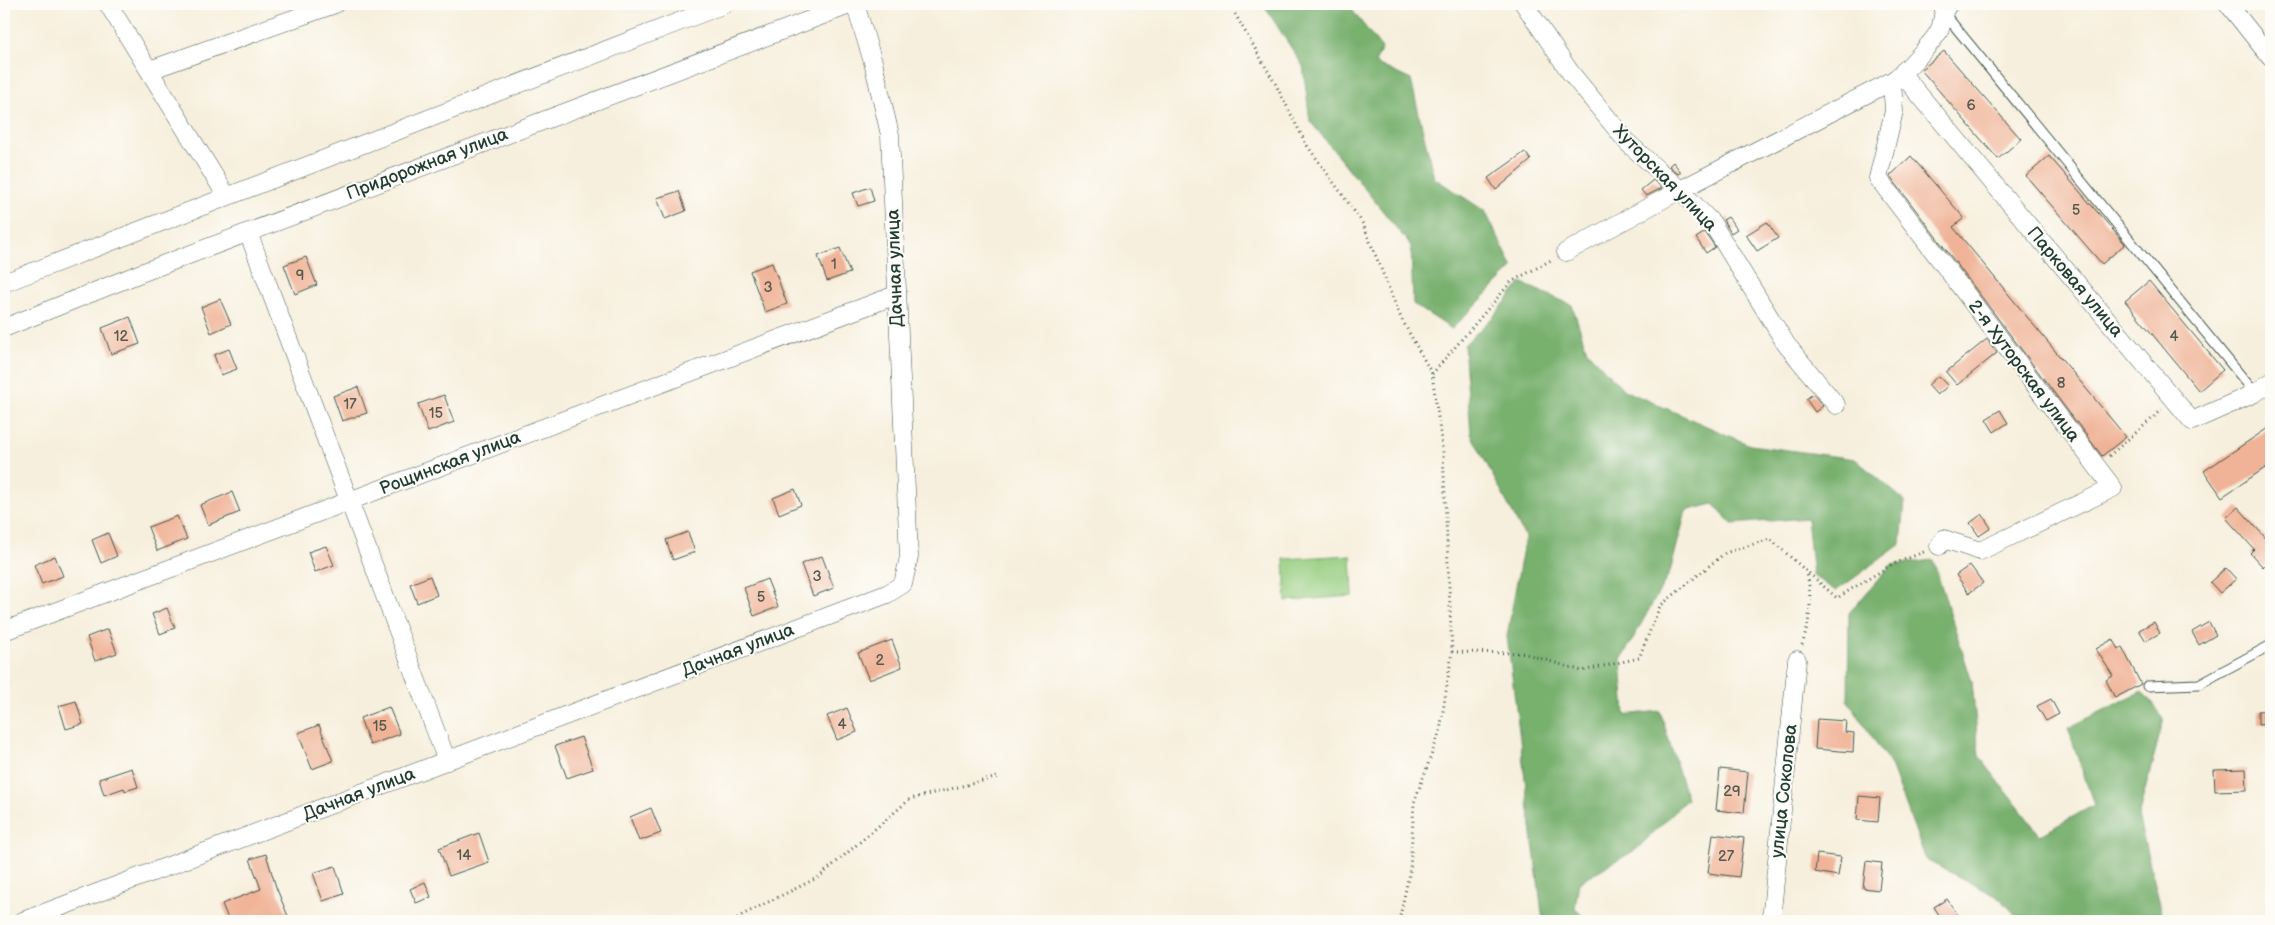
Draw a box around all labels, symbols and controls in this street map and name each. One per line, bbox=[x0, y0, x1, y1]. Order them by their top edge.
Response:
house number: 6 bbox=[1966, 96, 1976, 115]
street label: Хуторская улица bbox=[1609, 120, 1721, 236]
street label: Придорожная улица bbox=[343, 123, 511, 204]
house number: 5 bbox=[2072, 201, 2080, 220]
street label: Дачная улица bbox=[882, 208, 908, 327]
street label: Парковая улица bbox=[2023, 223, 2128, 342]
house number: 1 bbox=[831, 255, 837, 274]
house number: 9 bbox=[296, 266, 304, 285]
house number: 3 bbox=[763, 278, 773, 297]
street label: 2-я Хуторская улица bbox=[1964, 296, 2084, 446]
house number: 12 bbox=[114, 327, 128, 346]
house number: 4 bbox=[2169, 327, 2179, 346]
house number: 8 bbox=[2057, 374, 2066, 393]
house number: 17 bbox=[343, 395, 357, 414]
house number: 15 bbox=[429, 404, 443, 423]
street label: Рощинская улица bbox=[377, 426, 524, 500]
house number: 3 bbox=[812, 567, 822, 586]
house number: 5 bbox=[757, 588, 765, 607]
street label: Дачная улица bbox=[679, 619, 797, 681]
house number: 2 bbox=[876, 651, 885, 670]
house number: 4 bbox=[837, 715, 847, 734]
house number: 15 bbox=[373, 717, 387, 736]
street label: улица Соколова bbox=[1767, 723, 1802, 859]
street label: Дачная улица bbox=[300, 763, 418, 825]
house number: 29 bbox=[1723, 782, 1741, 801]
house number: 14 bbox=[457, 846, 471, 865]
house number: 27 bbox=[1718, 847, 1735, 866]

